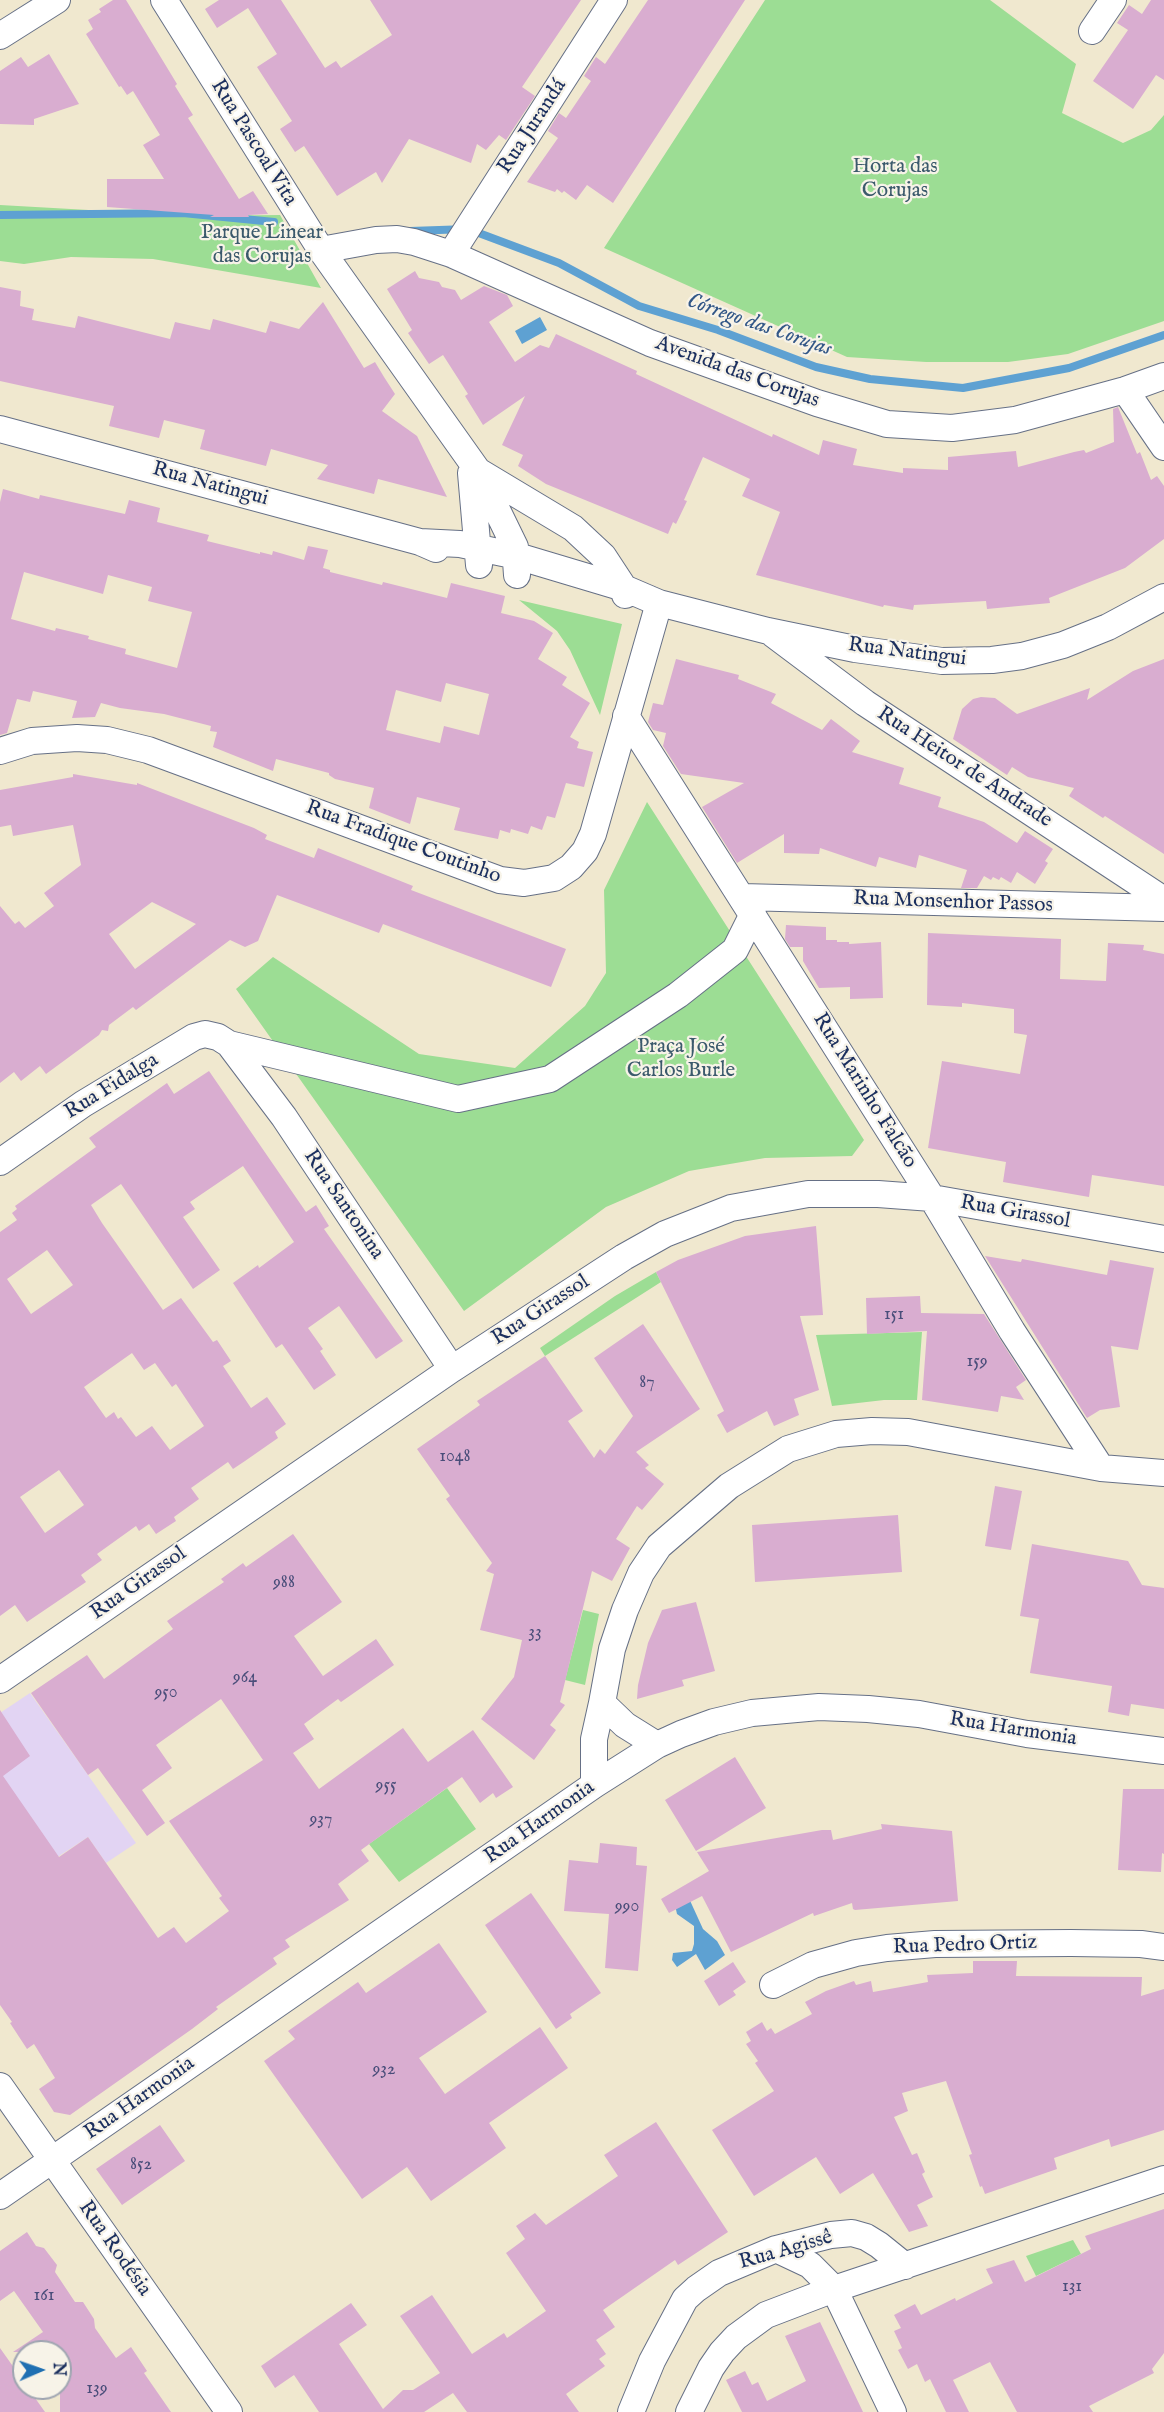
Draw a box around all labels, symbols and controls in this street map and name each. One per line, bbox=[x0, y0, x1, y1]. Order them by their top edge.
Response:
street label: Rua Pascoal Vita bbox=[204, 75, 302, 211]
street label: Rua Jurandá bbox=[493, 75, 573, 179]
park label: Horta das Corujas bbox=[852, 155, 938, 205]
park label: Parque Linear das Corujas bbox=[201, 221, 323, 271]
water label: Córrego das Corujas bbox=[683, 289, 835, 363]
street label: Avenida das Corujas bbox=[652, 332, 822, 414]
street label: Rua Natingui bbox=[149, 457, 271, 513]
street label: Rua Natingui bbox=[846, 633, 968, 673]
street label: Rua Heitor de Andrade bbox=[872, 702, 1056, 834]
street label: Rua Fradique Coutinho bbox=[302, 796, 504, 890]
street label: Rua Monsenhor Passos bbox=[853, 887, 1053, 919]
street label: Rua Marinho Falcão bbox=[806, 1009, 922, 1173]
park label: Praça José Carlos Burle bbox=[627, 1035, 735, 1085]
street label: Rua Fidalga bbox=[60, 1048, 164, 1126]
street label: Rua Santonina bbox=[297, 1145, 389, 1265]
street label: Rua Girassol bbox=[958, 1191, 1072, 1235]
street label: Rua Girassol bbox=[487, 1270, 595, 1352]
house number: 151 bbox=[884, 1304, 904, 1326]
house number: 159 bbox=[966, 1351, 988, 1373]
house number: 87 bbox=[639, 1372, 655, 1394]
house number: 1048 bbox=[439, 1446, 471, 1468]
street label: Rua Girassol bbox=[86, 1542, 192, 1626]
house number: 988 bbox=[273, 1572, 295, 1594]
house number: 33 bbox=[528, 1622, 542, 1644]
house number: 964 bbox=[233, 1667, 257, 1689]
house number: 950 bbox=[154, 1682, 178, 1704]
street label: Rua Harmonia bbox=[948, 1708, 1078, 1752]
house number: 955 bbox=[376, 1775, 396, 1797]
street label: Rua Harmonia bbox=[480, 1776, 600, 1870]
house number: 937 bbox=[309, 1809, 333, 1831]
house number: 990 bbox=[615, 1896, 639, 1918]
street label: Rua Pedro Ortiz bbox=[892, 1931, 1038, 1961]
street label: Rua Harmonia bbox=[80, 2052, 200, 2146]
house number: 932 bbox=[372, 2059, 396, 2081]
house number: 852 bbox=[130, 2154, 152, 2176]
street label: Rua Rodésia bbox=[72, 2197, 156, 2301]
street label: Rua Agissê bbox=[736, 2226, 836, 2276]
house number: 131 bbox=[1062, 2276, 1082, 2298]
house number: 161 bbox=[34, 2285, 54, 2307]
north arrow bbox=[12, 2340, 72, 2400]
text: N bbox=[48, 2362, 68, 2377]
house number: 139 bbox=[86, 2378, 108, 2400]

